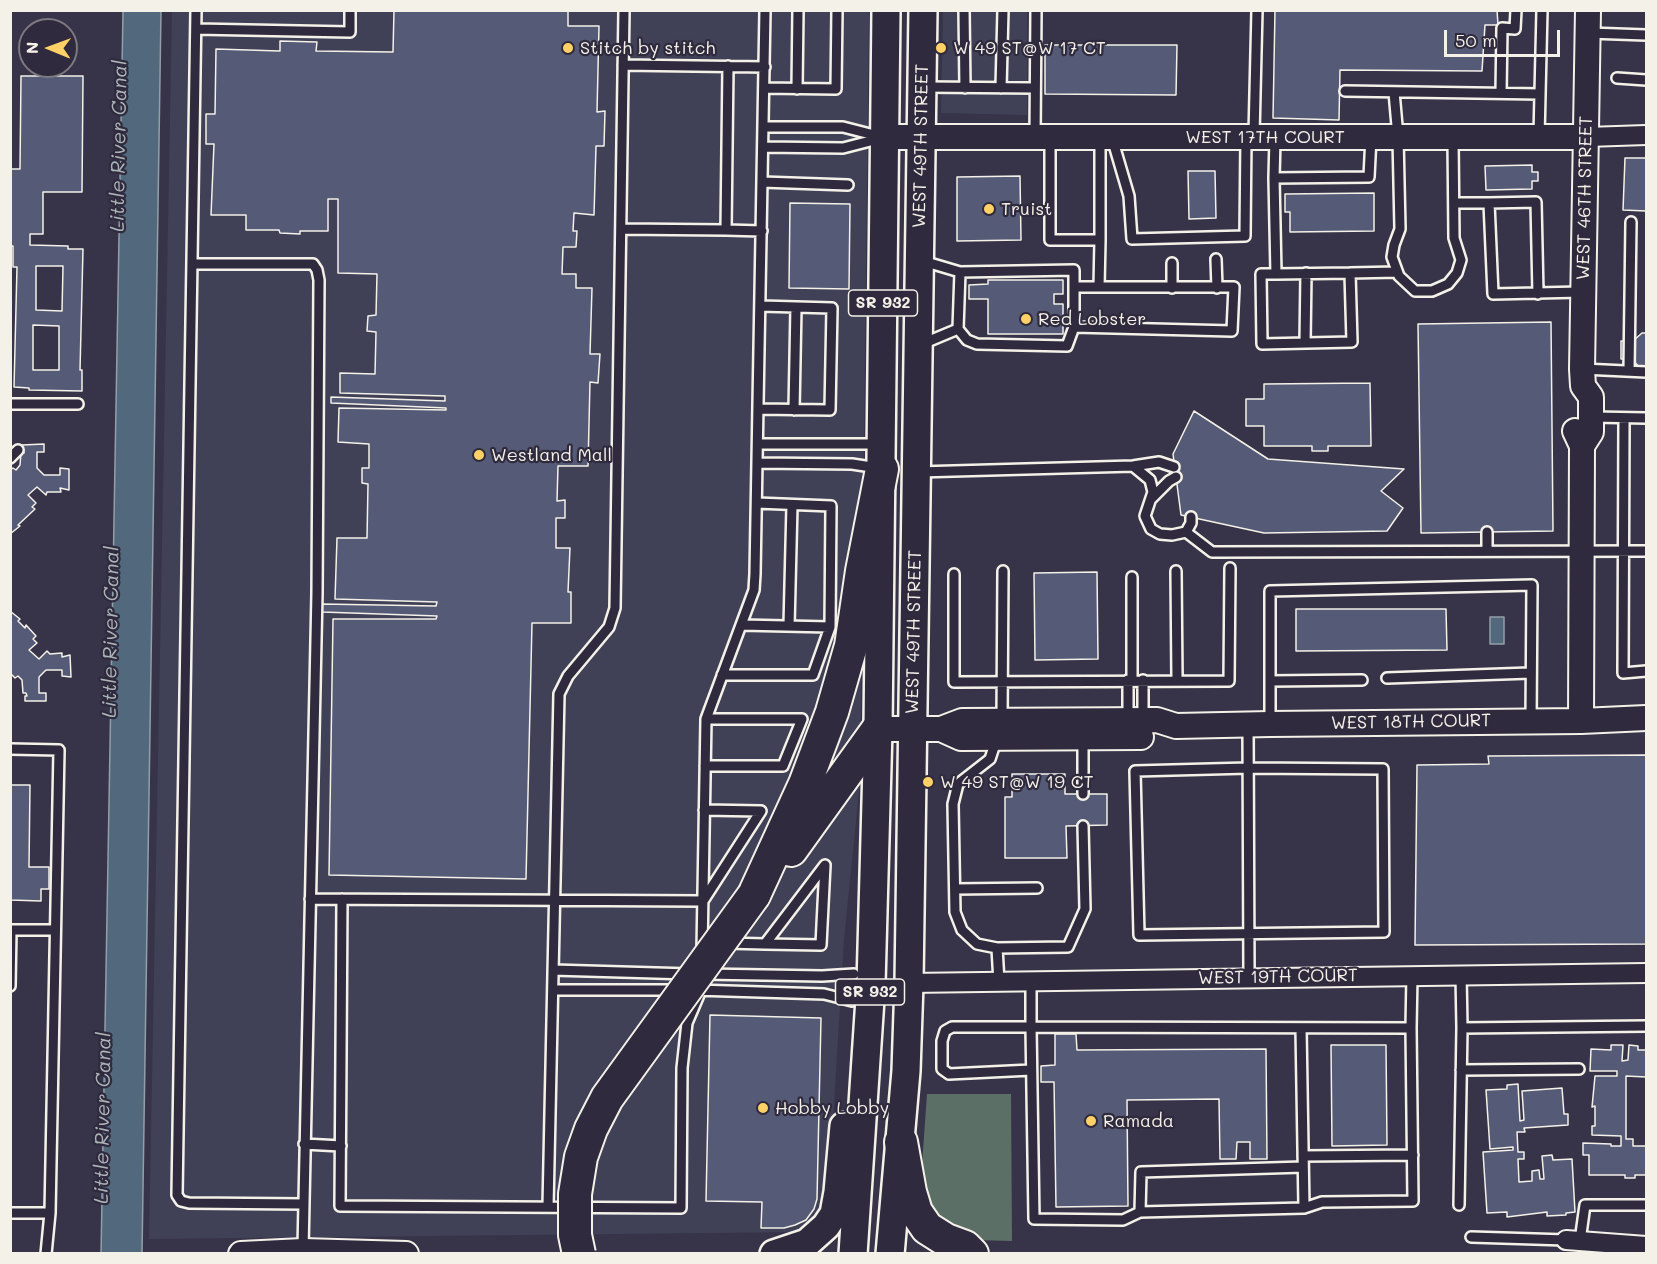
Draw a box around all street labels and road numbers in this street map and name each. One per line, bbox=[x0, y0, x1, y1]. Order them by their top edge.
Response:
street label: WEST 49TH STREET bbox=[909, 64, 933, 228]
street label: WEST 46TH STREET bbox=[1573, 116, 1597, 280]
street label: WEST 17TH COURT bbox=[1185, 126, 1345, 148]
road number: SR 932 bbox=[848, 290, 918, 316]
street label: WEST 49TH STREET bbox=[902, 550, 926, 714]
street label: WEST 18TH COURT bbox=[1331, 710, 1491, 734]
street label: WEST 19TH COURT bbox=[1198, 965, 1358, 989]
road number: SR 932 bbox=[836, 979, 904, 1005]

